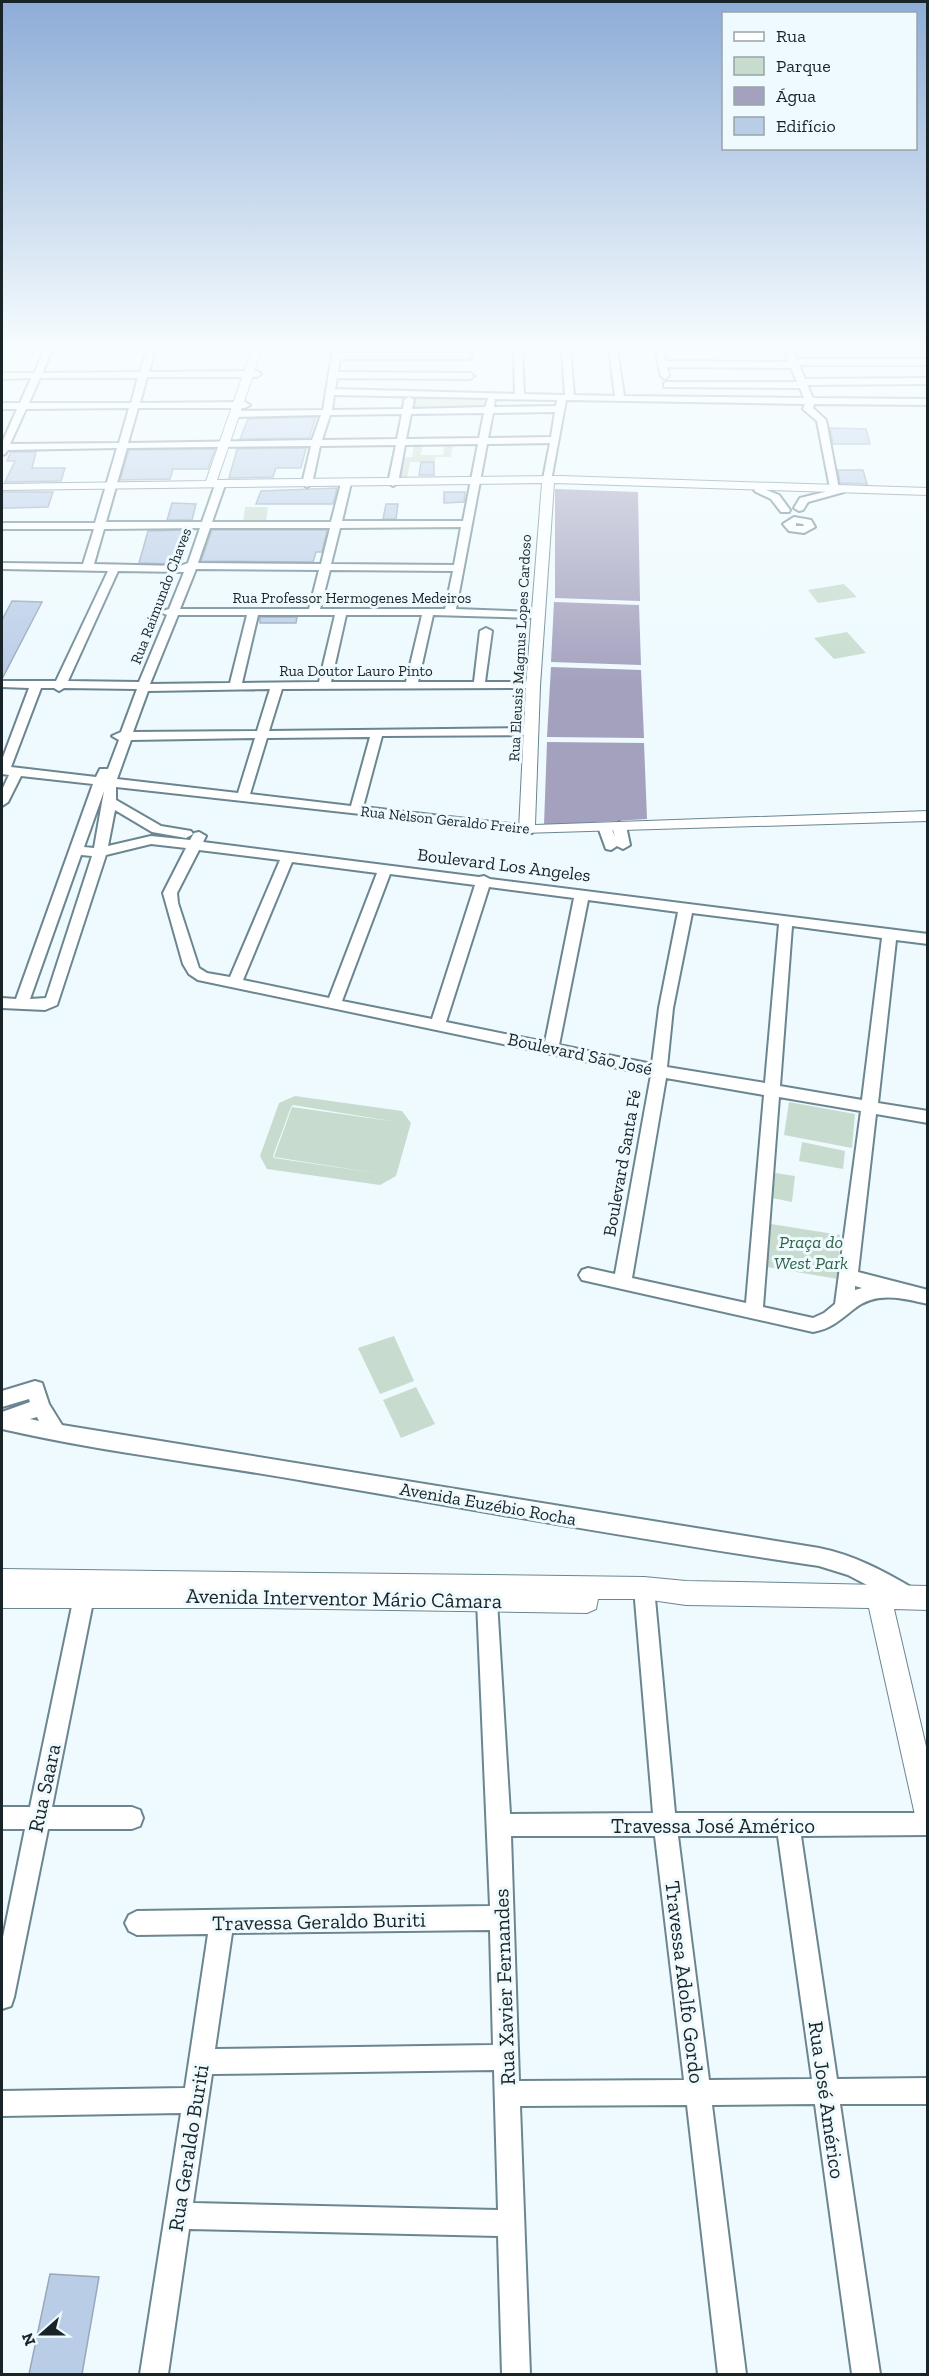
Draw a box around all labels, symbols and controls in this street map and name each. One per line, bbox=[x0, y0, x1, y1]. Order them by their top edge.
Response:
legend bbox=[722, 12, 917, 150]
text: Rua bbox=[776, 25, 806, 47]
text: Parque bbox=[776, 55, 831, 77]
text: Água bbox=[776, 85, 816, 107]
text: Edifício bbox=[776, 115, 836, 137]
street label: Rua Raimundo Chaves bbox=[127, 525, 195, 667]
street label: Rua Eleusis Magnus Lopes Cardoso bbox=[505, 534, 535, 762]
street label: Rua Professor Hermogenes Medeiros bbox=[233, 589, 471, 607]
street label: Rua Doutor Lauro Pinto bbox=[279, 662, 433, 680]
street label: Rua Nelson Geraldo Freire bbox=[360, 802, 530, 838]
street label: Boulevard Los Angeles bbox=[416, 843, 592, 887]
street label: Boulevard São José bbox=[506, 1028, 654, 1080]
street label: Boulevard Santa Fé bbox=[598, 1088, 646, 1238]
park label: Praça do West Park bbox=[774, 1231, 848, 1274]
street label: Avenida Euzébio Rocha bbox=[398, 1478, 578, 1530]
street label: Avenida Interventor Mário Câmara bbox=[186, 1583, 502, 1613]
street label: Rua Saara bbox=[22, 1741, 66, 1835]
street label: Travessa José Américo bbox=[611, 1813, 815, 1838]
street label: Travessa Adolfo Gordo bbox=[660, 1879, 710, 2085]
street label: Rua Xavier Fernandes bbox=[488, 1888, 520, 2086]
street label: Travessa Geraldo Buriti bbox=[212, 1907, 426, 1935]
street label: Rua José Américo bbox=[804, 2020, 850, 2180]
street label: Rua Geraldo Buriti bbox=[162, 2063, 214, 2233]
north arrow bbox=[12, 2304, 72, 2364]
text: N bbox=[17, 2330, 40, 2348]

